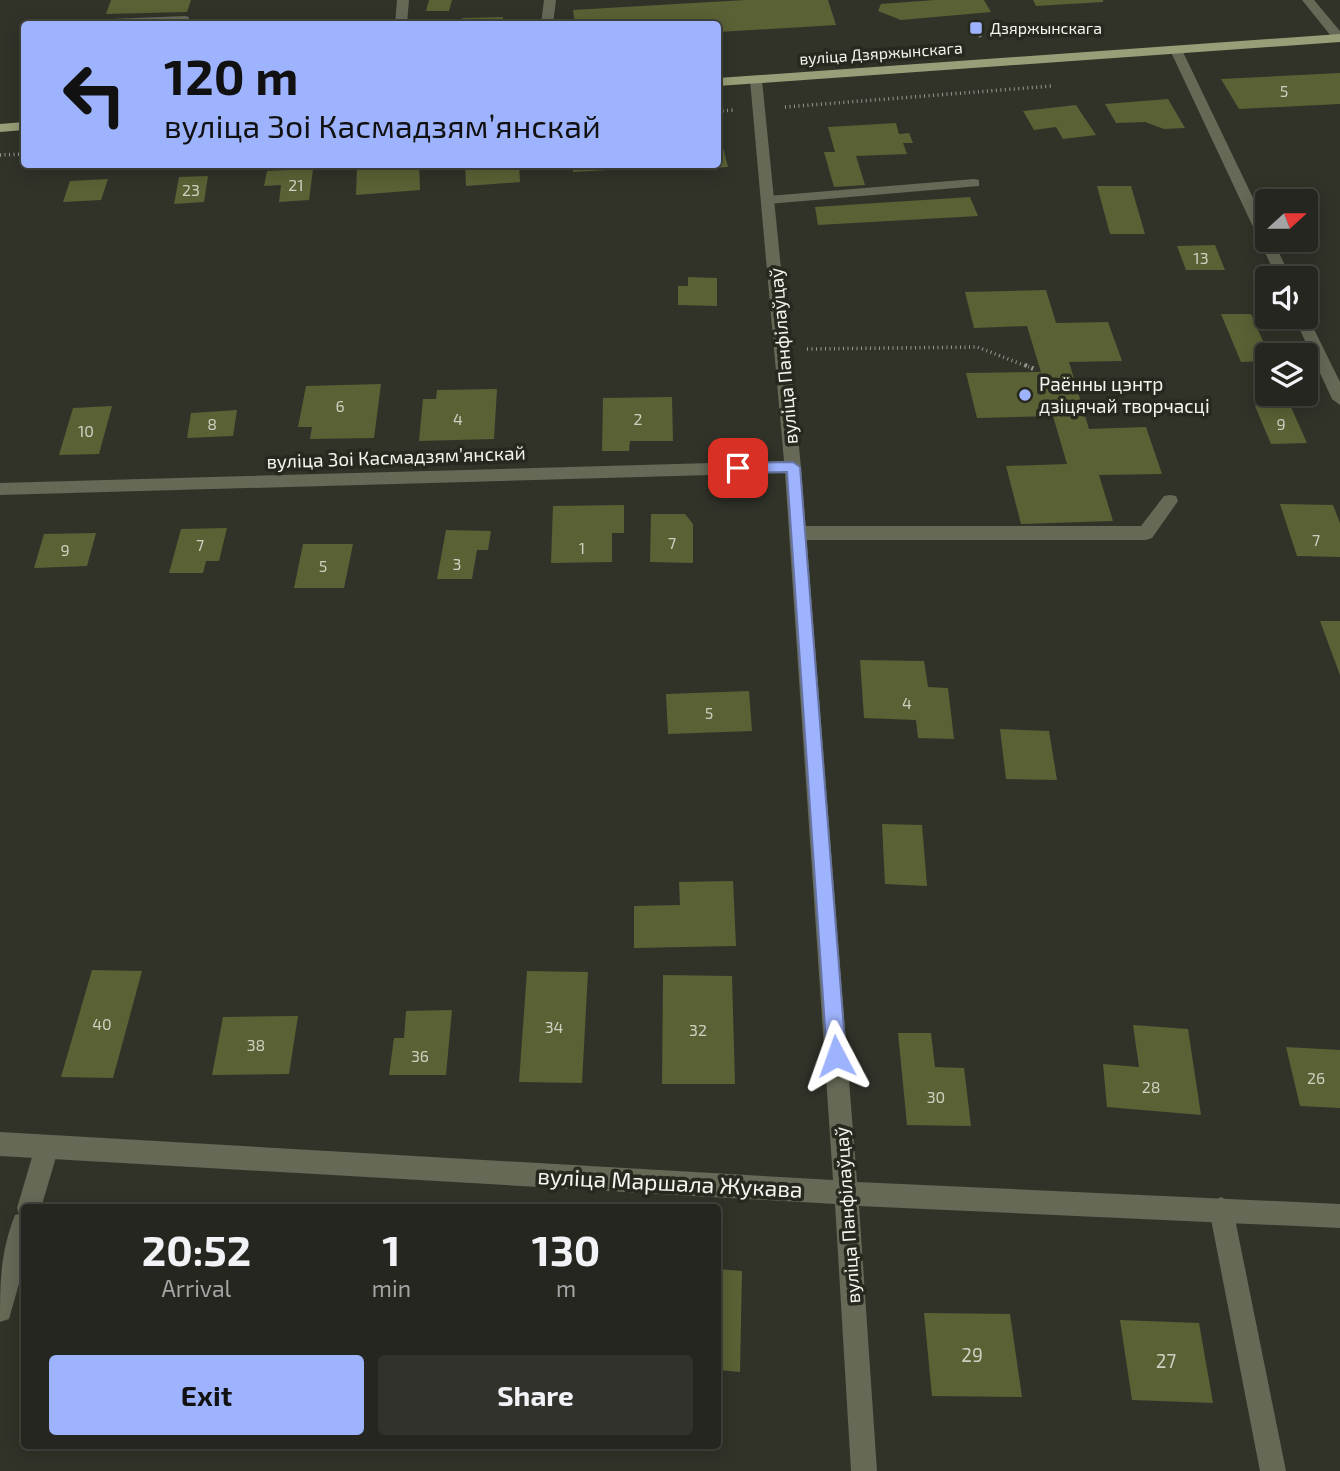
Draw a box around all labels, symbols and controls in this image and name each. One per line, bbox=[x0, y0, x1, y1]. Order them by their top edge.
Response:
place label: Дзяржынскага bbox=[990, 18, 1102, 37]
marker: Дзяржынскага bbox=[968, 20, 984, 36]
street label: вуліца Дзяржынскага bbox=[799, 37, 963, 69]
text: 120 m bbox=[164, 46, 298, 105]
icon: left bbox=[49, 49, 140, 140]
house number: 5 bbox=[1280, 81, 1288, 100]
text: вуліца Зоі Касмадзямʼянскай bbox=[164, 106, 601, 144]
house number: 21 bbox=[288, 175, 304, 194]
house number: 23 bbox=[182, 180, 200, 199]
north arrow bbox=[1255, 189, 1318, 252]
map controls bbox=[1255, 189, 1318, 406]
house number: 13 bbox=[1193, 248, 1209, 267]
button: sound bbox=[1255, 266, 1318, 329]
street label: вуліца Панфілаўцаў bbox=[763, 267, 803, 445]
button: layers bbox=[1255, 343, 1318, 406]
place label: Раённы цэнтр дзіцячай творчасці bbox=[1039, 372, 1210, 417]
marker: Раённы цэнтр дзіцячай творчасці bbox=[1017, 387, 1033, 403]
house number: 6 bbox=[335, 396, 345, 415]
house number: 4 bbox=[453, 409, 463, 428]
house number: 2 bbox=[634, 409, 643, 428]
house number: 8 bbox=[207, 414, 217, 433]
house number: 9 bbox=[1276, 414, 1286, 433]
house number: 10 bbox=[78, 421, 94, 440]
pin bbox=[708, 438, 768, 498]
street label: вуліца Зоі Касмадзямʼянскай bbox=[266, 440, 526, 474]
icon: arrive bbox=[719, 449, 757, 487]
house number: 7 bbox=[1312, 530, 1320, 549]
house number: 7 bbox=[668, 533, 676, 552]
house number: 7 bbox=[196, 535, 204, 554]
house number: 1 bbox=[579, 538, 585, 557]
house number: 9 bbox=[60, 540, 70, 559]
house number: 3 bbox=[453, 554, 461, 573]
house number: 5 bbox=[319, 556, 327, 575]
house number: 4 bbox=[902, 693, 912, 712]
house number: 5 bbox=[705, 703, 713, 722]
house number: 40 bbox=[92, 1014, 112, 1033]
house number: 34 bbox=[545, 1017, 564, 1036]
position arrow bbox=[799, 1019, 873, 1093]
house number: 32 bbox=[689, 1020, 707, 1039]
house number: 38 bbox=[247, 1035, 265, 1054]
house number: 36 bbox=[411, 1046, 429, 1065]
house number: 26 bbox=[1307, 1068, 1325, 1087]
house number: 28 bbox=[1142, 1077, 1160, 1096]
house number: 30 bbox=[927, 1087, 945, 1106]
street label: вуліца Панфілаўцаў bbox=[829, 1126, 865, 1304]
street label: вуліца Маршала Жукава bbox=[537, 1161, 803, 1204]
text: 20:52 bbox=[142, 1224, 251, 1274]
text: 1 bbox=[382, 1224, 400, 1274]
text: 130 bbox=[532, 1224, 600, 1274]
text: Arrival bbox=[161, 1274, 231, 1302]
text: min bbox=[372, 1274, 411, 1302]
text: m bbox=[556, 1274, 576, 1302]
house number: 29 bbox=[961, 1343, 983, 1366]
house number: 27 bbox=[1156, 1349, 1176, 1372]
button: Exit bbox=[49, 1355, 364, 1435]
button: Share bbox=[378, 1355, 693, 1435]

